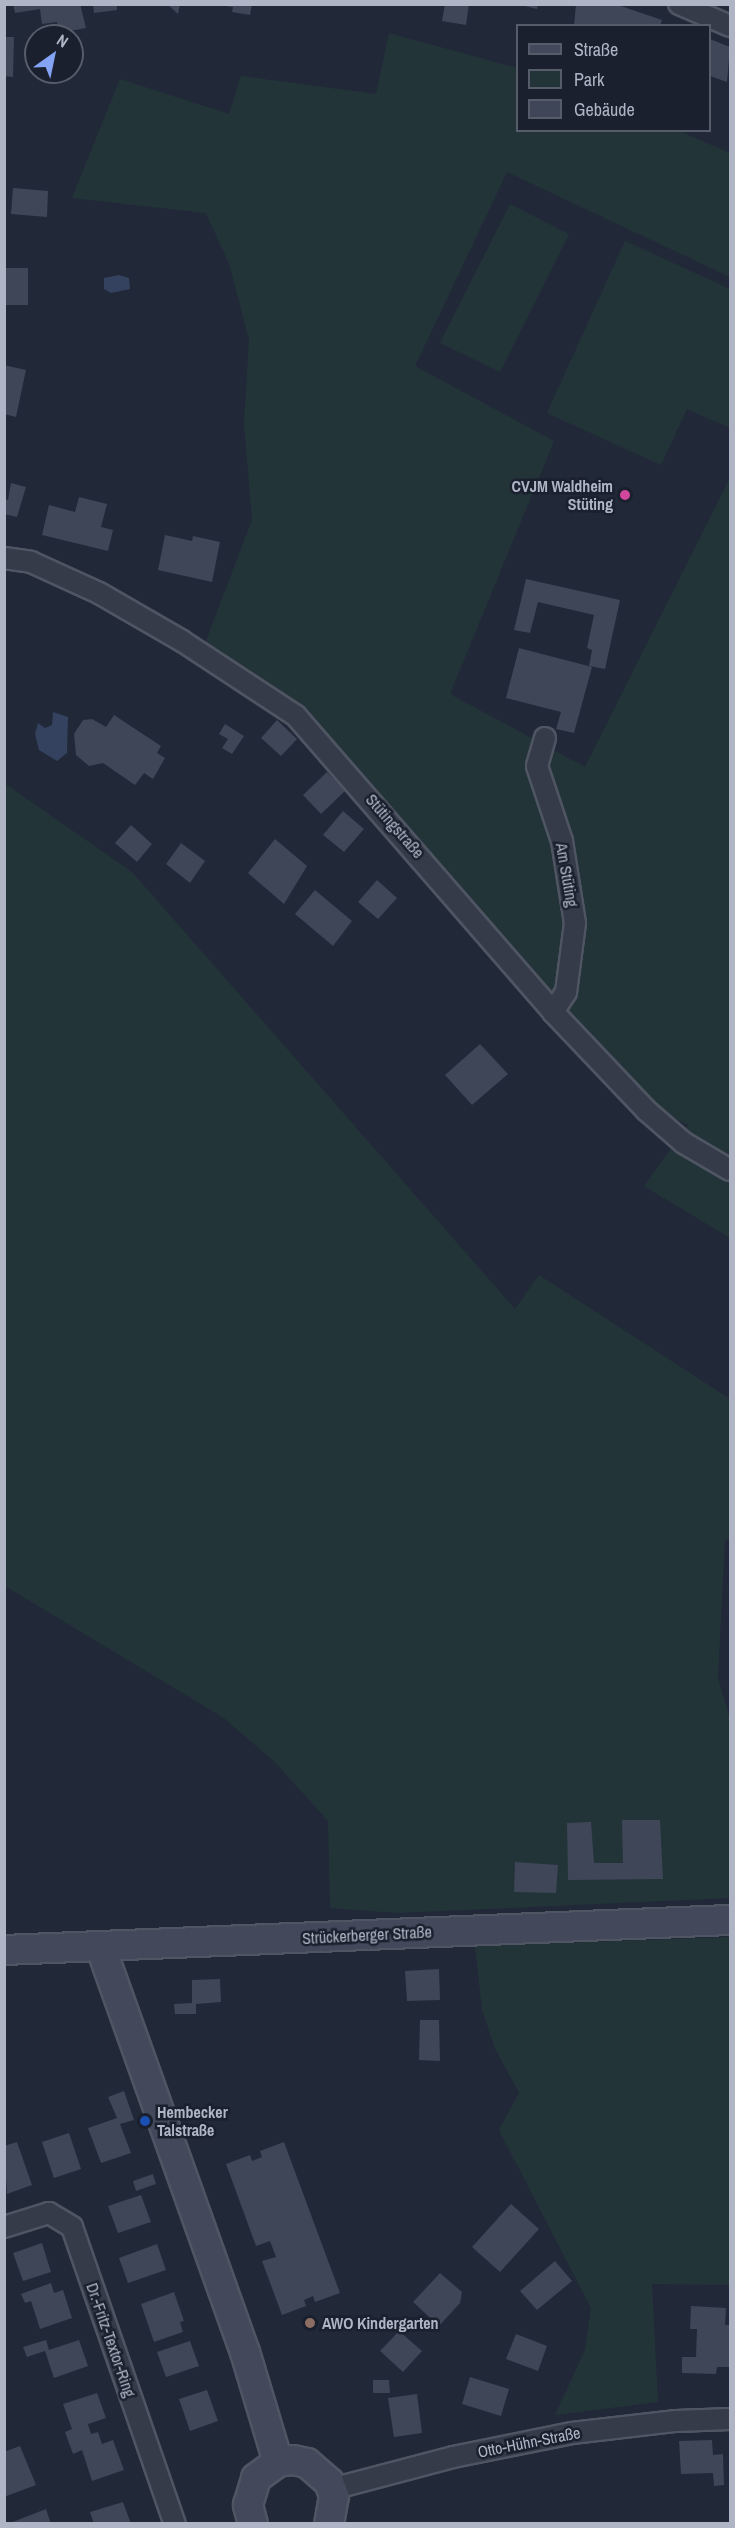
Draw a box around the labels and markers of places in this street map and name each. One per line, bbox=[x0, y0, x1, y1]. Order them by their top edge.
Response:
place label: CVJM Waldheim Stüting bbox=[511, 476, 613, 514]
marker: CVJM Waldheim Stüting bbox=[618, 488, 632, 502]
place label: Hembecker Talstraße bbox=[157, 2102, 228, 2140]
marker: Hembecker Talstraße bbox=[138, 2114, 152, 2128]
place label: AWO Kindergarten bbox=[322, 2313, 439, 2333]
marker: AWO Kindergarten bbox=[303, 2316, 317, 2330]

